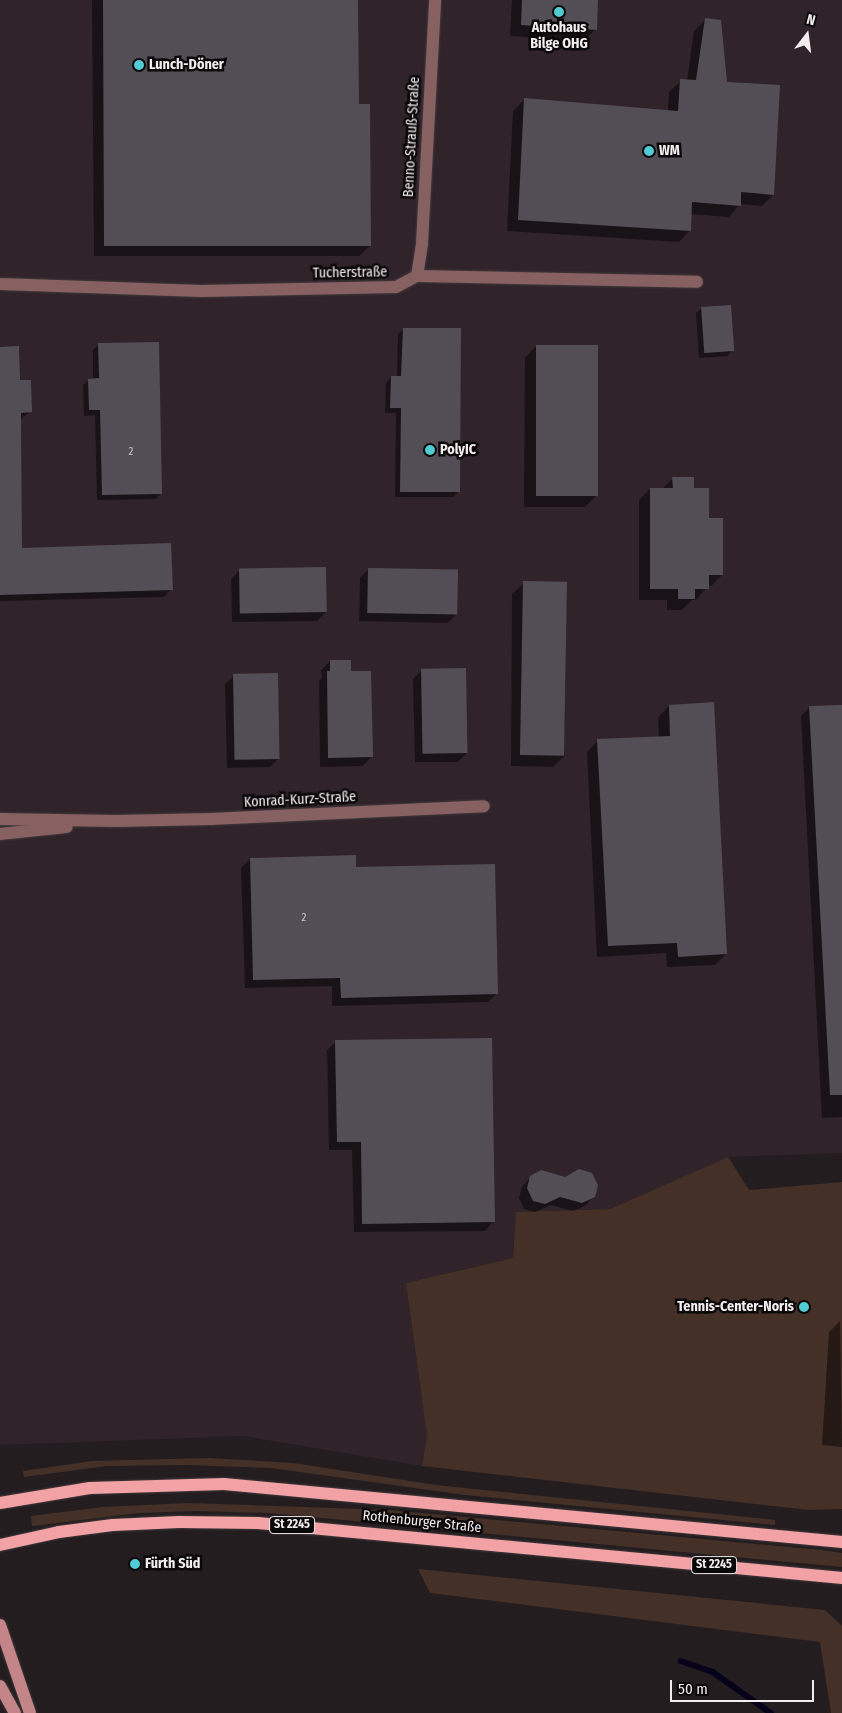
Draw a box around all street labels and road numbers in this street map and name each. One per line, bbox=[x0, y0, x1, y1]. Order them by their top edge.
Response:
street label: Benno-Strauß-Straße bbox=[400, 76, 424, 198]
street label: Tucherstraße bbox=[313, 264, 387, 282]
street label: Konrad-Kurz-Straße bbox=[244, 789, 356, 811]
street label: Rothenburger Straße bbox=[362, 1507, 482, 1537]
road number: St 2245 bbox=[268, 1516, 316, 1534]
road number: St 2245 bbox=[690, 1556, 738, 1574]

